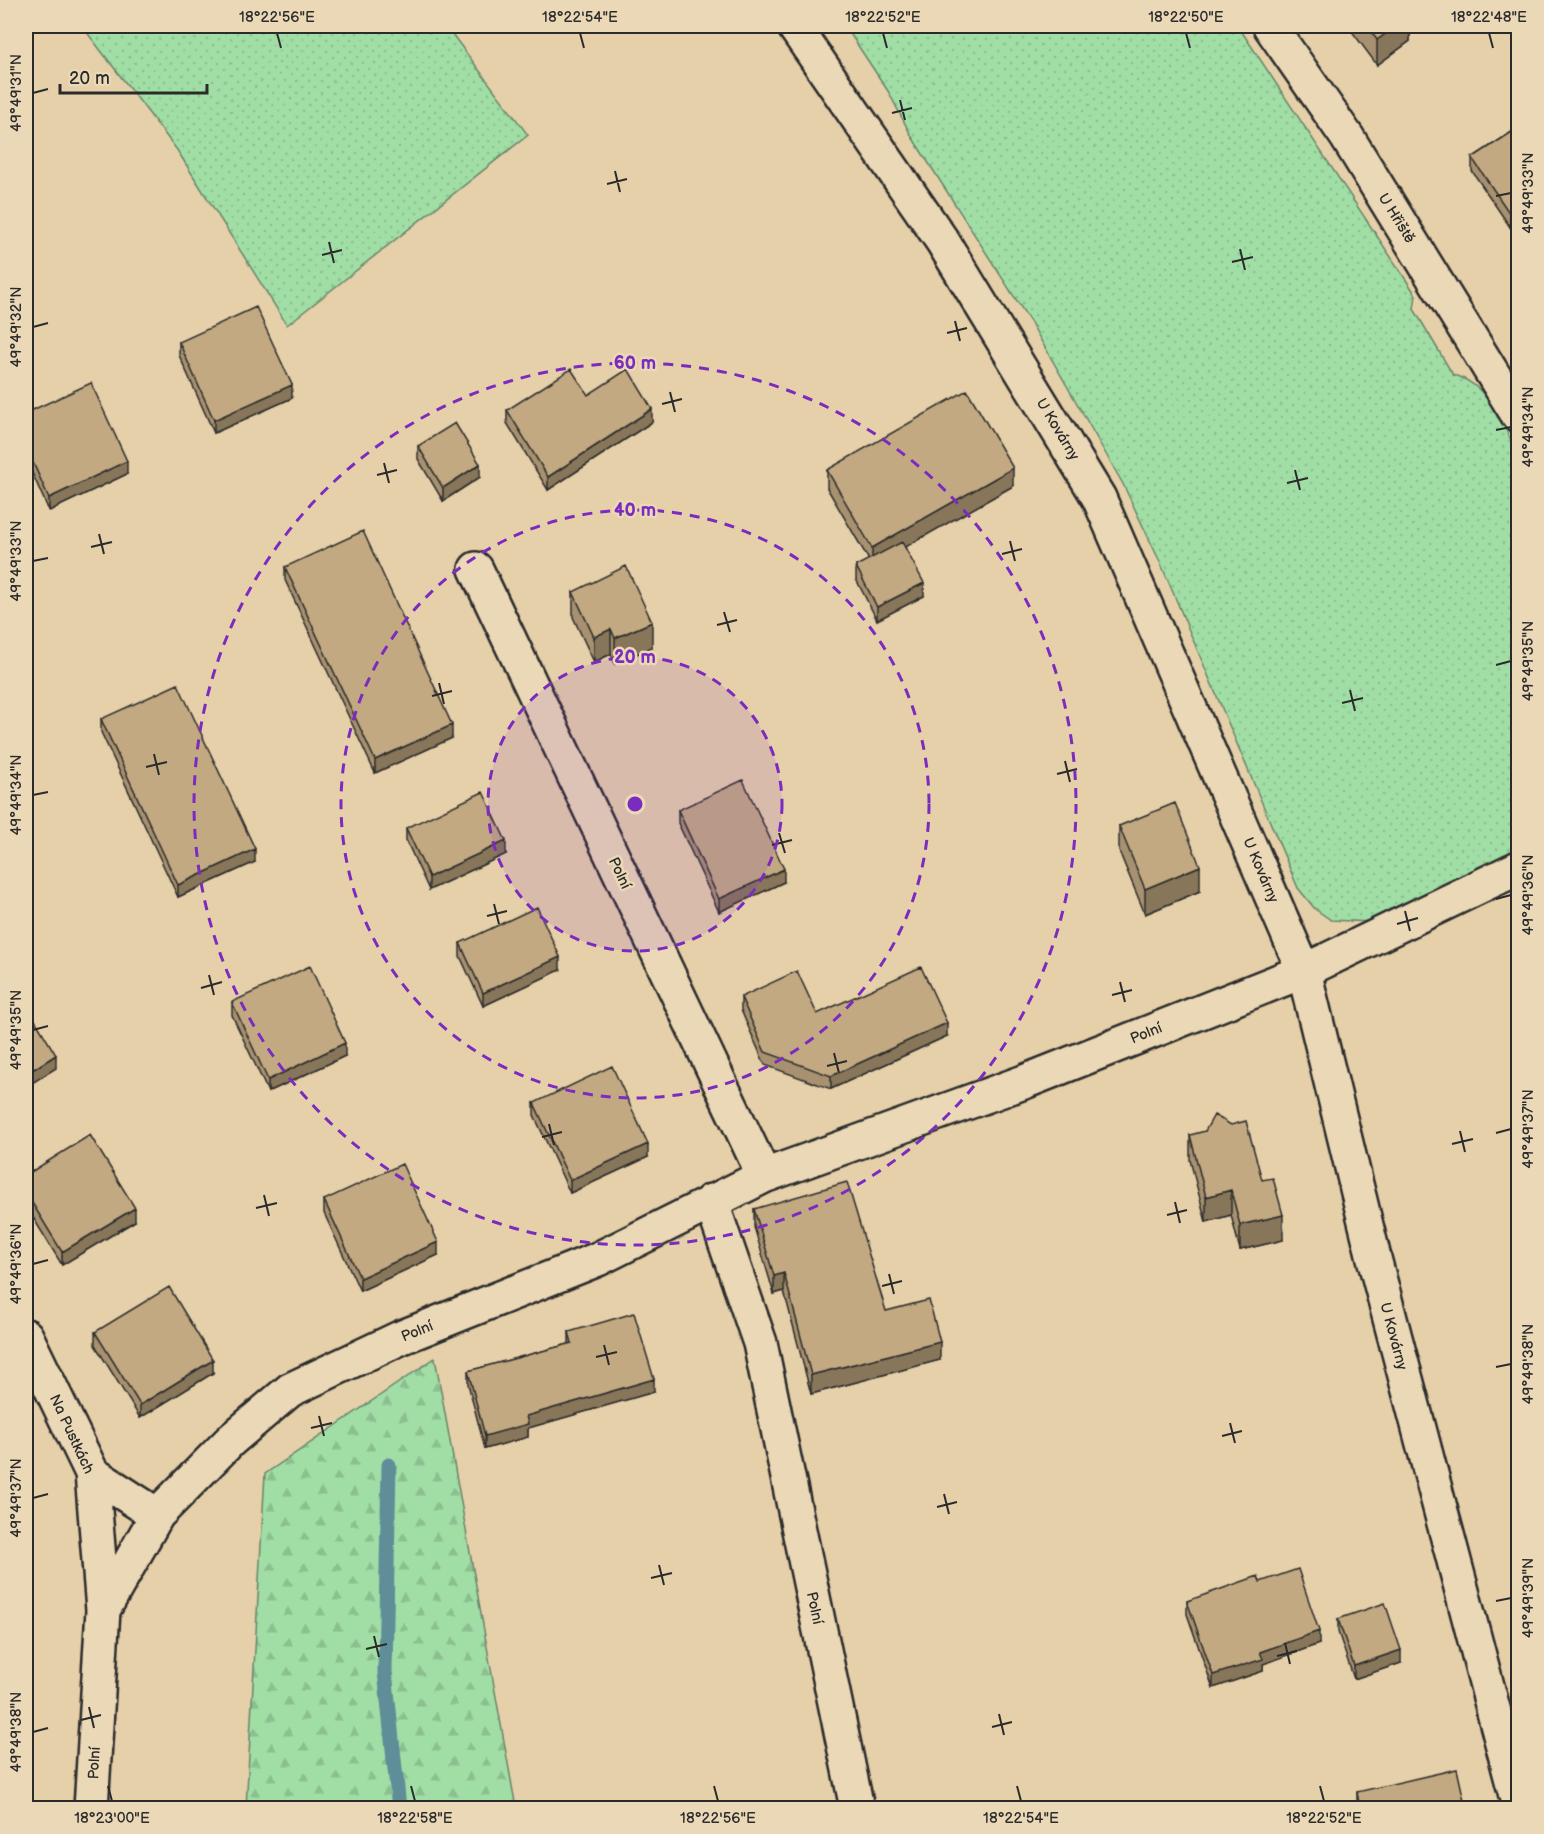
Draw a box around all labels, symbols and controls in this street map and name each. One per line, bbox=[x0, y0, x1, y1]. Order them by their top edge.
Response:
text: 18°22'56"E bbox=[239, 8, 315, 27]
text: 18°22'54"E bbox=[542, 8, 618, 27]
text: 18°22'52"E bbox=[845, 8, 921, 27]
text: 18°22'50"E bbox=[1148, 8, 1224, 27]
text: 18°22'48"E bbox=[1451, 8, 1527, 27]
text: 49°49'31"N bbox=[7, 54, 26, 132]
scale bar bbox=[60, 57, 207, 95]
text: 20 m bbox=[69, 68, 110, 89]
text: 49°49'33"N bbox=[1519, 152, 1538, 234]
street label: U Hřiště bbox=[1374, 190, 1419, 247]
text: 49°49'32"N bbox=[7, 287, 26, 367]
text: 60 m bbox=[614, 353, 656, 374]
text: 49°49'34"N bbox=[1519, 386, 1538, 468]
street label: U Kovárny bbox=[1032, 395, 1084, 464]
text: 40 m bbox=[614, 500, 656, 521]
text: 49°49'33"N bbox=[7, 520, 26, 602]
text: 49°49'35"N bbox=[1519, 621, 1538, 701]
text: 20 m bbox=[614, 647, 656, 668]
text: 49°49'34"N bbox=[7, 754, 26, 836]
centre of rings bbox=[625, 794, 645, 814]
street label: U Kovárny bbox=[1238, 835, 1283, 906]
street label: Polní bbox=[604, 854, 635, 892]
text: 49°49'36"N bbox=[1519, 854, 1538, 936]
text: 49°49'35"N bbox=[7, 990, 26, 1070]
street label: Polní bbox=[1127, 1018, 1165, 1048]
text: 49°49'37"N bbox=[1519, 1089, 1538, 1169]
text: 49°49'36"N bbox=[7, 1223, 26, 1305]
street label: U Kovárny bbox=[1375, 1300, 1412, 1372]
street label: Polní bbox=[398, 1316, 436, 1346]
text: 49°49'38"N bbox=[1519, 1324, 1538, 1404]
street label: Na Pustkách bbox=[45, 1391, 98, 1477]
text: 49°49'37"N bbox=[7, 1458, 26, 1538]
text: 49°49'39"N bbox=[1519, 1558, 1538, 1638]
street label: Polní bbox=[802, 1590, 827, 1627]
text: 49°49'38"N bbox=[7, 1692, 26, 1772]
street label: Polní bbox=[84, 1746, 105, 1780]
text: 18°23'00"E bbox=[74, 1809, 150, 1828]
text: 18°22'58"E bbox=[377, 1809, 453, 1828]
text: 18°22'56"E bbox=[680, 1809, 756, 1828]
text: 18°22'54"E bbox=[983, 1809, 1059, 1828]
text: 18°22'52"E bbox=[1286, 1809, 1362, 1828]

